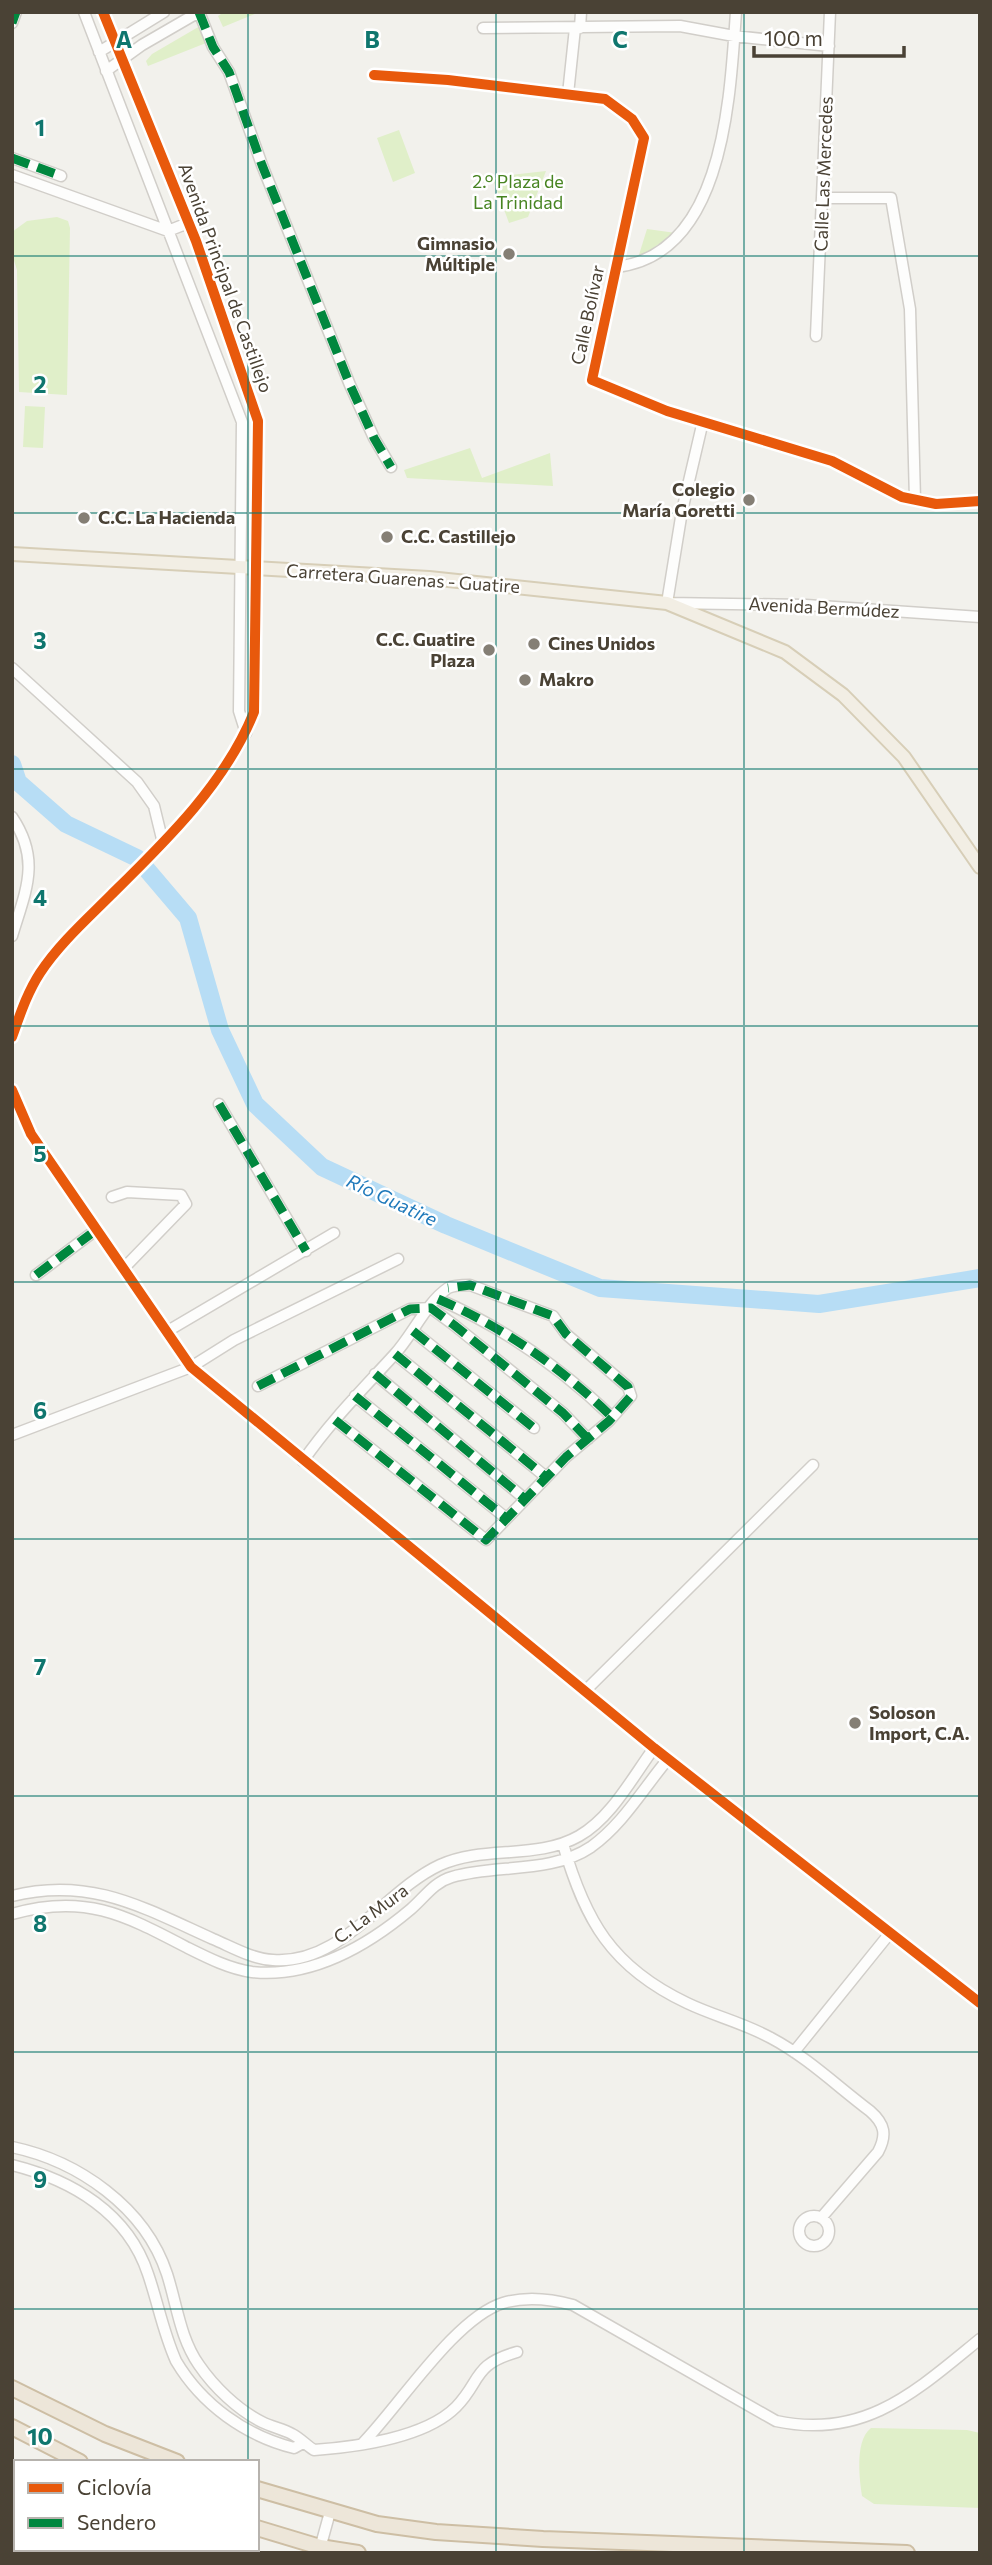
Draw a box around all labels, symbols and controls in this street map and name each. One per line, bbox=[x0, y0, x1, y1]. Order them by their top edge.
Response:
scale bar bbox=[754, 14, 904, 58]
text: A bbox=[116, 25, 133, 53]
text: B bbox=[364, 25, 380, 53]
text: C bbox=[612, 25, 628, 53]
text: 100 m bbox=[764, 25, 823, 50]
street label: Calle Las Mercedes bbox=[809, 96, 837, 252]
text: 1 bbox=[35, 113, 45, 141]
street label: Avenida Principal de Castillejo bbox=[174, 160, 278, 395]
park label: 2.° Plaza de La Trinidad bbox=[472, 170, 564, 213]
place label: Gimnasio Múltiple bbox=[417, 232, 495, 275]
marker: Gimnasio Múltiple bbox=[501, 246, 517, 262]
street label: Calle Bolívar bbox=[566, 263, 608, 367]
text: 2 bbox=[33, 370, 47, 398]
place label: Colegio María Goretti bbox=[622, 478, 735, 521]
marker: Colegio María Goretti bbox=[741, 492, 757, 508]
place label: C.C. La Hacienda bbox=[98, 506, 235, 528]
marker: C.C. La Hacienda bbox=[76, 510, 92, 526]
place label: C.C. Castillejo bbox=[401, 525, 516, 547]
marker: C.C. Castillejo bbox=[379, 529, 395, 545]
street label: Carretera Guarenas - Guatire bbox=[285, 559, 521, 597]
street label: Avenida Bermúdez bbox=[748, 592, 900, 622]
text: 3 bbox=[33, 626, 47, 654]
place label: C.C. Guatire Plaza bbox=[376, 628, 475, 671]
place label: Cines Unidos bbox=[548, 632, 655, 654]
marker: Cines Unidos bbox=[526, 636, 542, 652]
marker: C.C. Guatire Plaza bbox=[481, 642, 497, 658]
place label: Makro bbox=[539, 668, 594, 690]
marker: Makro bbox=[517, 672, 533, 688]
text: 4 bbox=[33, 883, 47, 911]
text: 5 bbox=[33, 1139, 47, 1167]
water label: Río Guatire bbox=[343, 1169, 441, 1230]
text: 6 bbox=[33, 1396, 47, 1424]
text: 7 bbox=[34, 1652, 46, 1680]
place label: Soloson Import, C.A. bbox=[869, 1701, 970, 1744]
marker: Soloson Import, C.A. bbox=[847, 1715, 863, 1731]
street label: C. La Mura bbox=[329, 1879, 412, 1948]
text: 8 bbox=[33, 1909, 47, 1937]
text: 9 bbox=[33, 2165, 47, 2193]
text: 10 bbox=[27, 2422, 53, 2450]
legend bbox=[14, 2460, 259, 2551]
text: Ciclovía bbox=[77, 2474, 152, 2499]
text: Sendero bbox=[77, 2509, 156, 2534]

